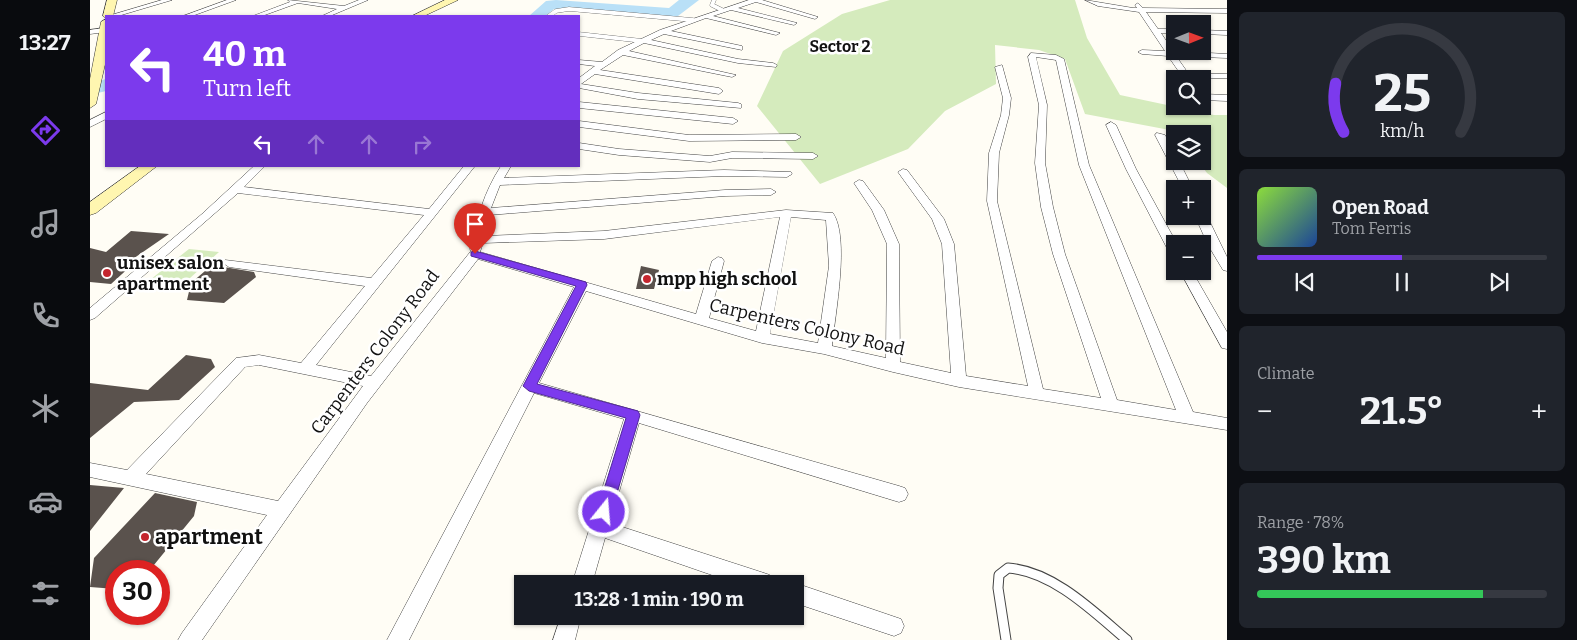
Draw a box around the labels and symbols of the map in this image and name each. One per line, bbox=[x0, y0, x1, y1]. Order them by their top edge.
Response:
north arrow bbox=[1166, 15, 1211, 60]
district label: Sector 2 bbox=[809, 37, 871, 56]
pin bbox=[454, 203, 496, 254]
place label: unisex salon apartment bbox=[117, 252, 224, 295]
street label: Carpenters Colony Road bbox=[306, 265, 444, 439]
marker: unisex salon apartment bbox=[101, 267, 113, 279]
place label: mpp high school bbox=[657, 268, 797, 290]
marker: mpp high school bbox=[641, 273, 653, 285]
street label: Carpenters Colony Road bbox=[707, 294, 907, 360]
position arrow bbox=[577, 485, 629, 537]
place label: apartment bbox=[155, 524, 264, 550]
marker: apartment bbox=[139, 531, 151, 543]
speed limit sign: 30 bbox=[105, 560, 170, 625]

